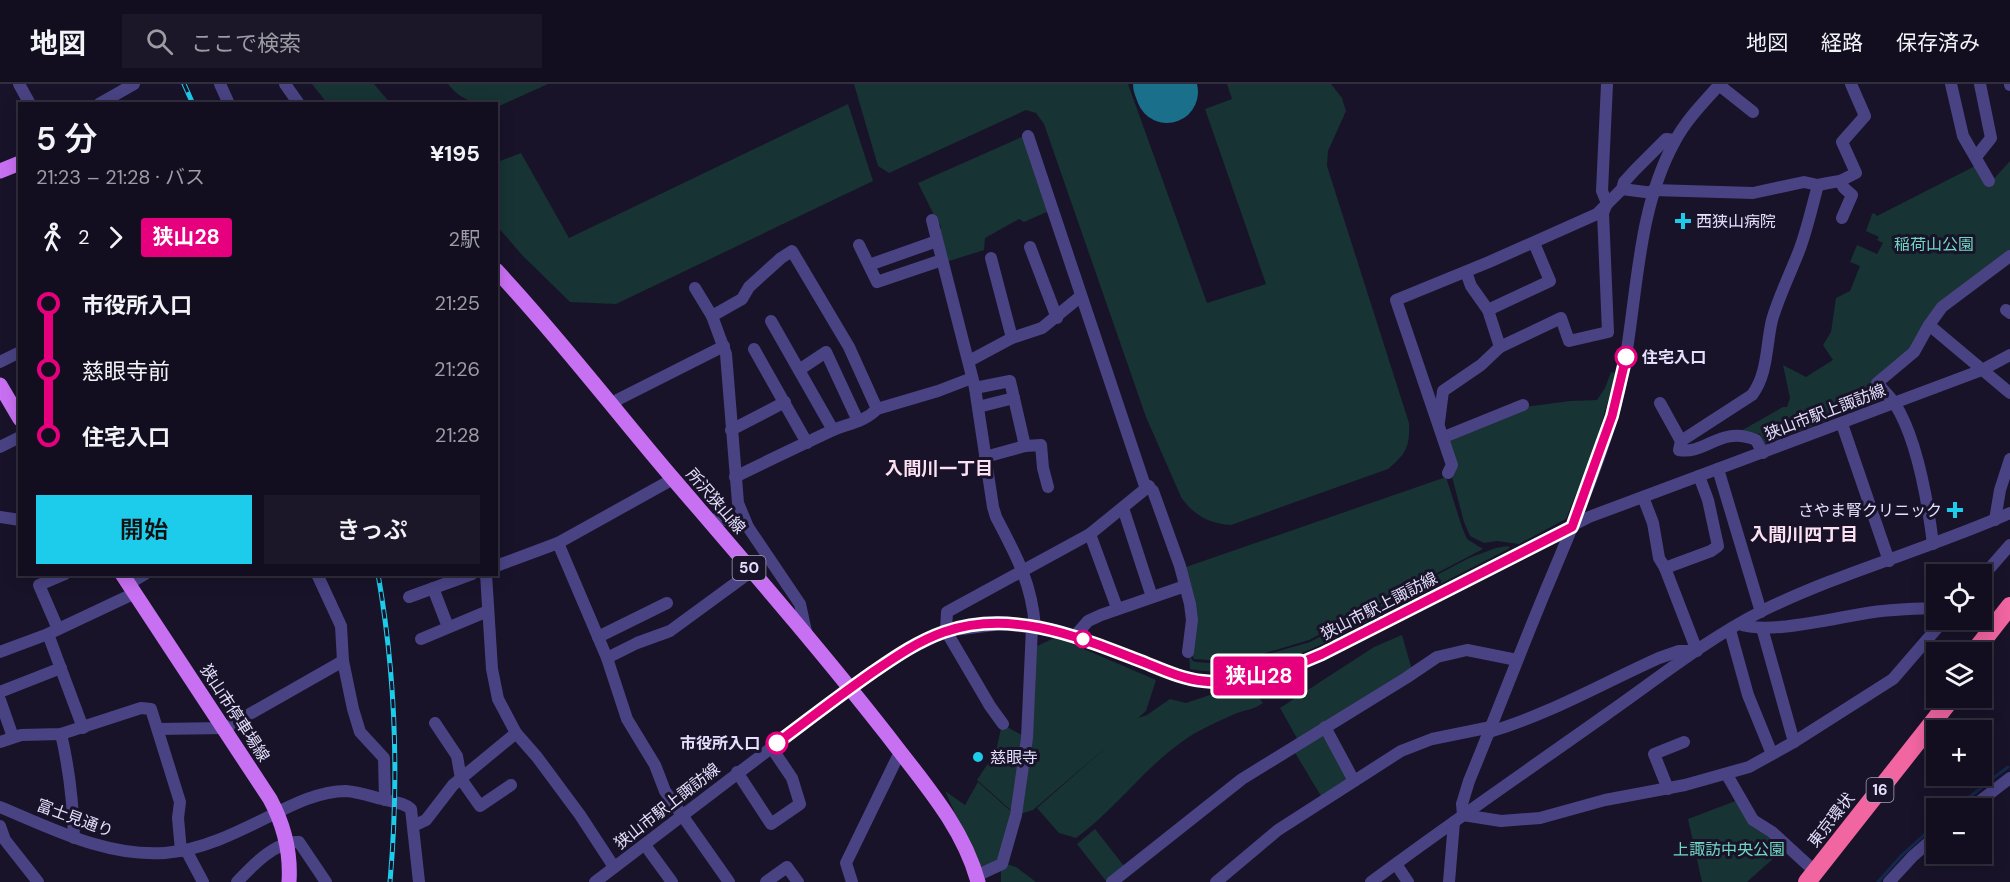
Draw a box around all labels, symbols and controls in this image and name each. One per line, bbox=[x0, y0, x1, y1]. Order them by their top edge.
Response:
search box bbox=[122, 14, 542, 68]
text: 地図 bbox=[30, 25, 86, 62]
icon: search bbox=[143, 25, 176, 58]
text: ここで検索 bbox=[191, 29, 301, 58]
text: 地図 bbox=[1746, 29, 1788, 57]
text: 経路 bbox=[1821, 29, 1863, 57]
text: 保存済み bbox=[1896, 29, 1980, 57]
text: 5 分 bbox=[36, 117, 97, 160]
text: ¥195 bbox=[430, 139, 480, 168]
text: 21:23 – 21:28 · バス bbox=[36, 164, 205, 190]
place label: 西狭山病院 bbox=[1696, 211, 1776, 232]
marker: 西狭山病院 bbox=[1674, 212, 1692, 230]
icon: walk bbox=[36, 221, 69, 254]
icon: forward bbox=[99, 221, 132, 254]
text: 狭山28 bbox=[153, 223, 220, 251]
text: 2 bbox=[78, 224, 90, 250]
text: 2駅 bbox=[448, 226, 480, 252]
park label: 稲荷山公園 bbox=[1894, 234, 1974, 255]
text: 21:25 bbox=[434, 290, 480, 316]
text: 市役所入口 bbox=[82, 291, 192, 320]
marker: 住宅入口 bbox=[1615, 346, 1637, 368]
place label: 住宅入口 bbox=[1641, 347, 1706, 368]
text: 21:26 bbox=[434, 356, 480, 382]
text: 慈眼寺前 bbox=[82, 357, 170, 386]
street label: 狭山市駅上諏訪線 bbox=[1761, 379, 1889, 445]
text: 21:28 bbox=[435, 422, 480, 448]
text: 住宅入口 bbox=[82, 423, 170, 452]
district label: 入間川一丁目 bbox=[885, 457, 993, 481]
street label: 所沢狭山線 bbox=[682, 464, 750, 538]
button: 開始 bbox=[36, 495, 252, 564]
button: きっぷ bbox=[264, 495, 480, 564]
place label: さやま腎クリニック bbox=[1798, 500, 1942, 521]
marker: さやま腎クリニック bbox=[1946, 501, 1964, 519]
district label: 入間川四丁目 bbox=[1750, 523, 1858, 547]
road number: 50 bbox=[732, 556, 766, 580]
map controls bbox=[1926, 564, 1992, 864]
button: locate bbox=[1926, 564, 1992, 630]
street label: 狭山市駅上諏訪線 bbox=[1317, 568, 1441, 644]
unlabelled marker bbox=[1074, 630, 1092, 648]
button: layers bbox=[1926, 642, 1992, 708]
line badge: 狭山28 bbox=[1217, 656, 1301, 696]
street label: 狭山市停車場線 bbox=[196, 660, 274, 766]
text: 狭山28 bbox=[1225, 662, 1293, 690]
button: + bbox=[1926, 720, 1992, 786]
marker: 市役所入口 bbox=[766, 732, 788, 754]
place label: 市役所入口 bbox=[680, 733, 760, 754]
place label: 慈眼寺 bbox=[990, 747, 1038, 768]
marker: 慈眼寺 bbox=[971, 750, 985, 764]
street label: 狭山市駅上諏訪線 bbox=[610, 758, 724, 854]
road number: 16 bbox=[1866, 778, 1894, 802]
street label: 東京環状 bbox=[1803, 788, 1859, 852]
street label: 富士見通り bbox=[34, 794, 116, 842]
button: − bbox=[1926, 798, 1992, 864]
park label: 上諏訪中央公園 bbox=[1673, 839, 1785, 860]

